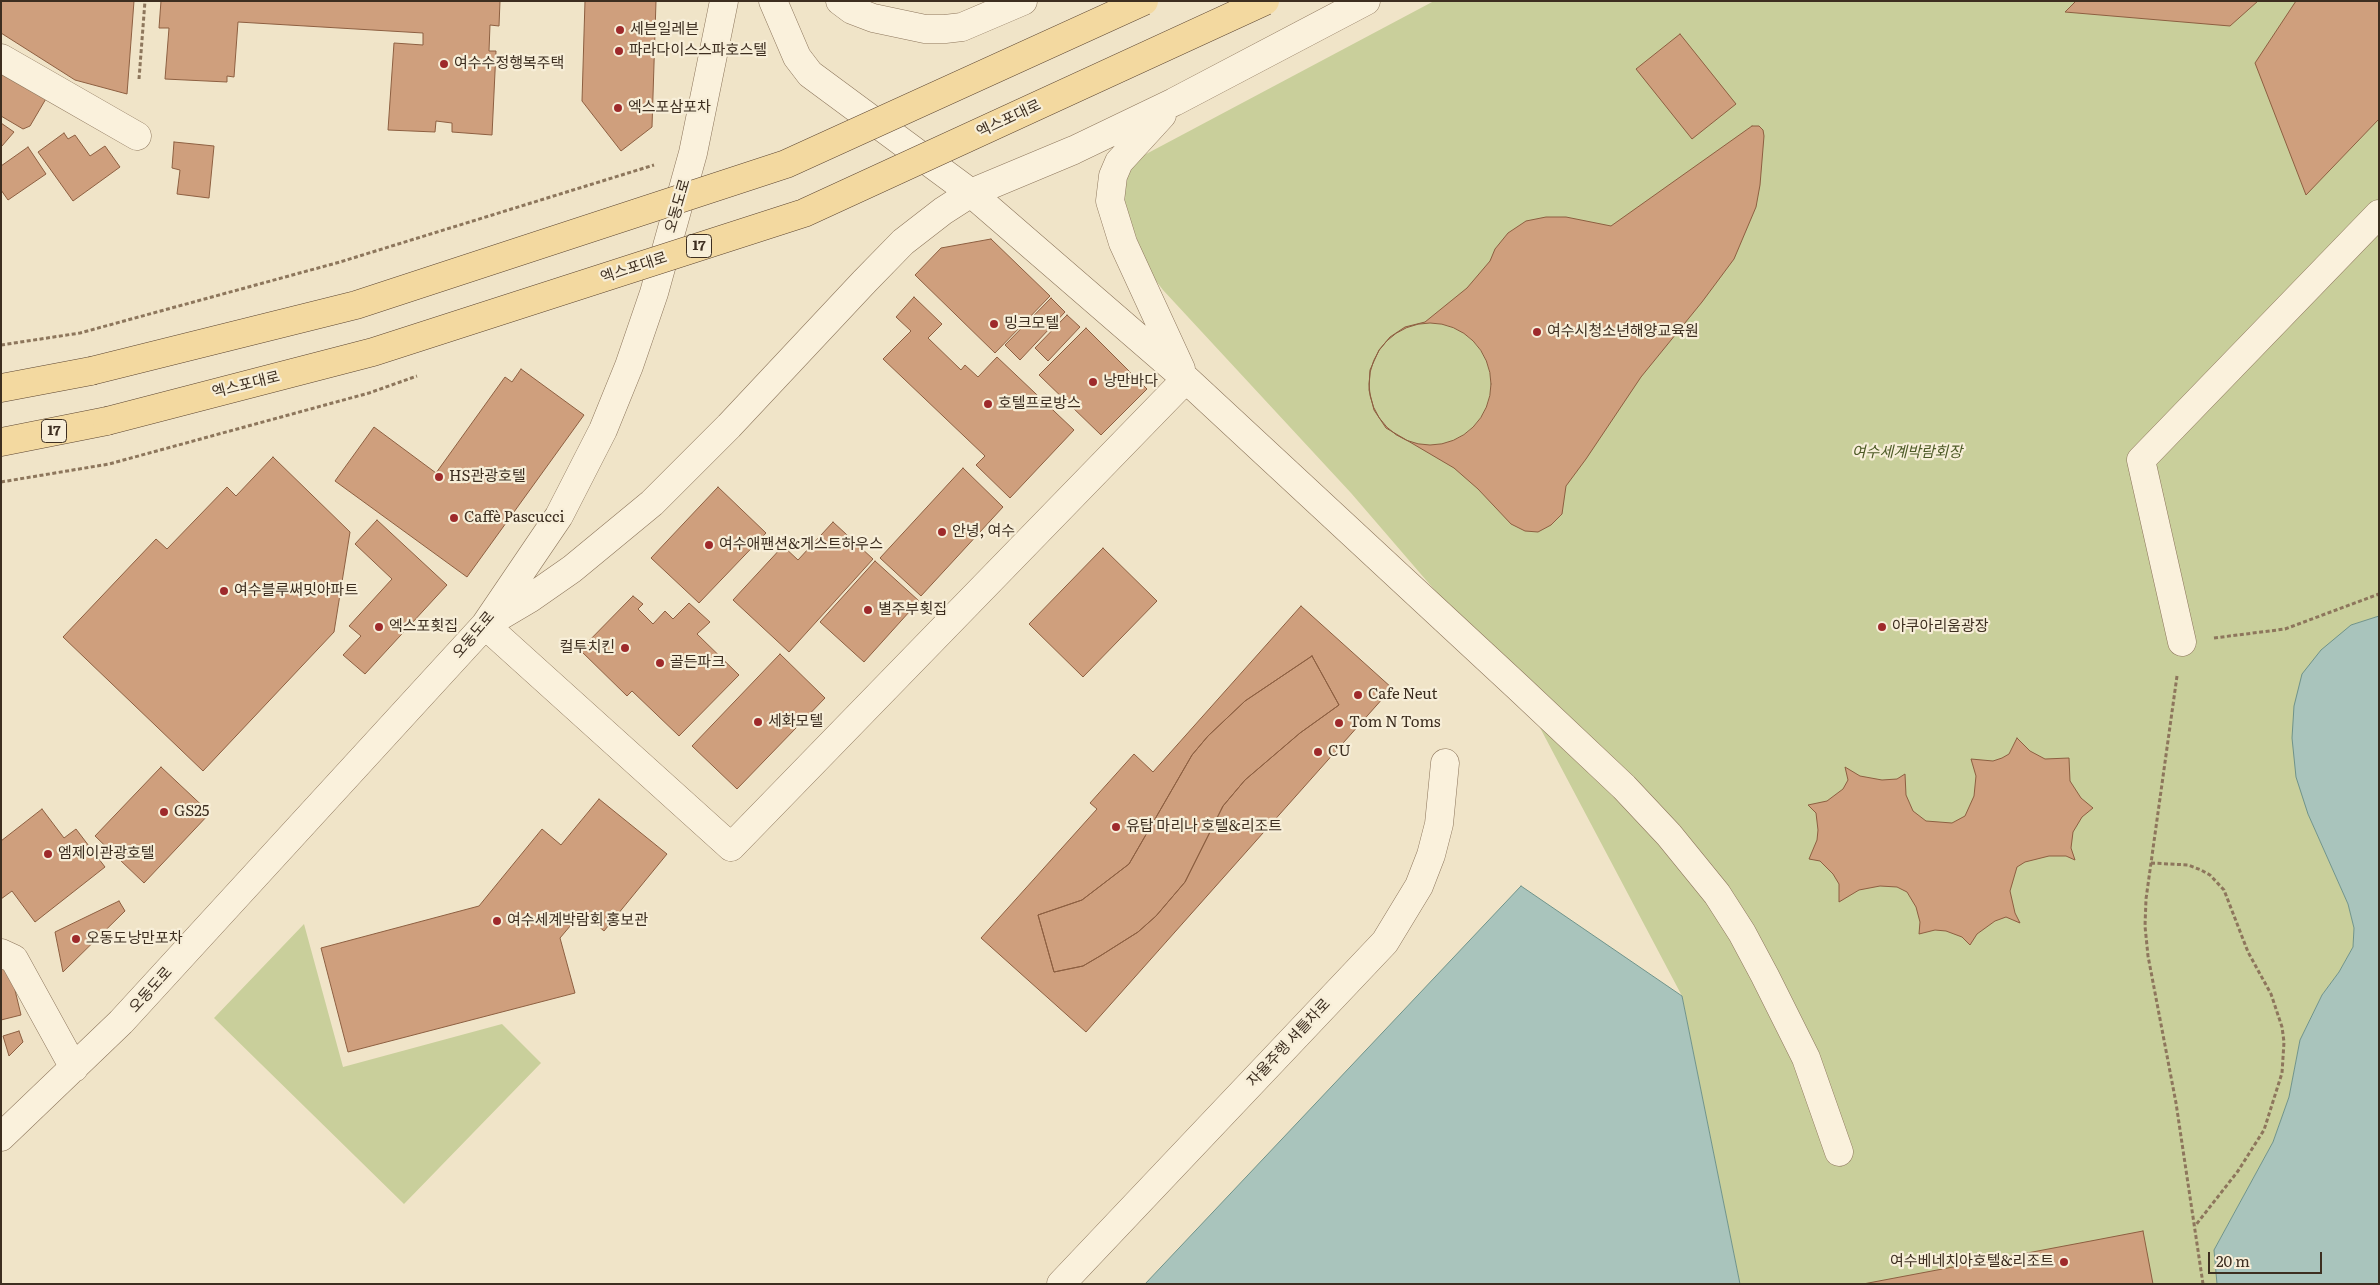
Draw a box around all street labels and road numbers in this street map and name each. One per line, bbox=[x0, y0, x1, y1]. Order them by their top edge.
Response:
street label: 엑스포대로 bbox=[974, 96, 1044, 142]
street label: 오동도로 bbox=[662, 177, 694, 235]
road number: 17 bbox=[686, 235, 712, 258]
street label: 엑스포대로 bbox=[598, 249, 670, 287]
street label: 엑스포대로 bbox=[210, 368, 282, 402]
road number: 17 bbox=[42, 420, 66, 442]
street label: 오동도로 bbox=[449, 608, 499, 662]
street label: 오동도로 bbox=[126, 963, 176, 1017]
street label: 자율주행 셔틀차로 bbox=[1244, 995, 1334, 1091]

